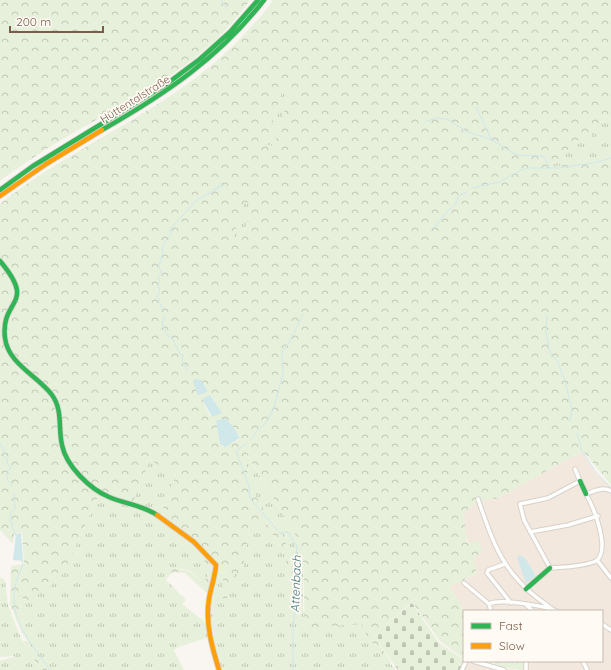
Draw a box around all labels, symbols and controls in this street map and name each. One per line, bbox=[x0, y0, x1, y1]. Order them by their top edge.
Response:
scale bar bbox=[10, 8, 103, 34]
text: 200 m bbox=[16, 14, 51, 29]
street label: Hüttentalstraße bbox=[98, 72, 172, 126]
water label: Attenbach bbox=[287, 555, 304, 613]
legend bbox=[463, 610, 603, 662]
text: Fast bbox=[499, 618, 523, 633]
text: Slow bbox=[499, 638, 525, 653]

